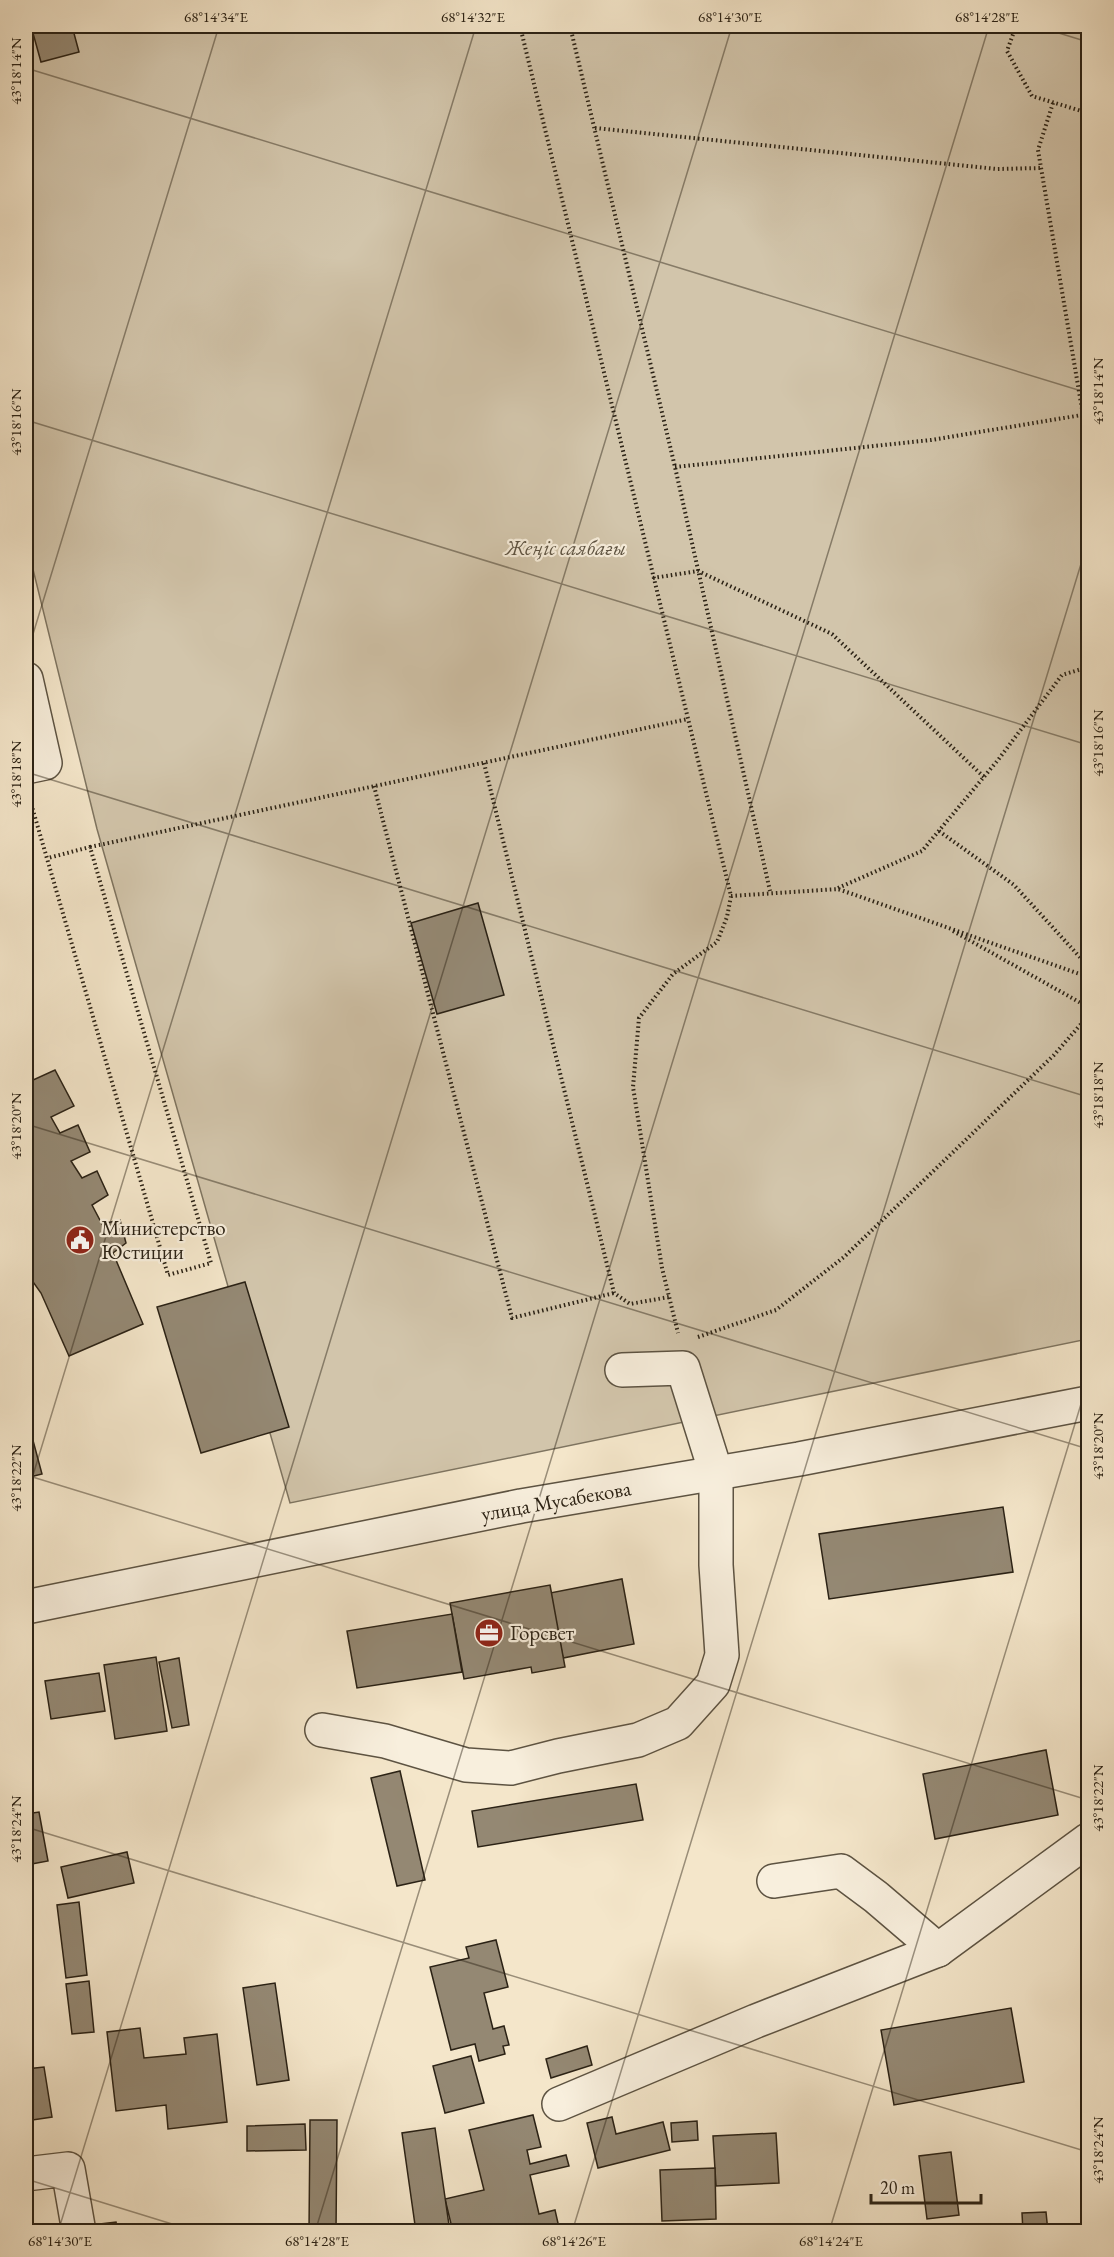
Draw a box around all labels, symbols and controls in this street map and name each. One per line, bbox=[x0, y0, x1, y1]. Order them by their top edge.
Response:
text: 68°14'34"E bbox=[184, 7, 249, 26]
text: 68°14'32"E bbox=[441, 7, 506, 26]
text: 68°14'30"E bbox=[698, 7, 763, 26]
text: 68°14'28"E bbox=[955, 7, 1020, 26]
text: 43°18'14"N bbox=[6, 37, 25, 105]
text: 43°18'14"N bbox=[1088, 357, 1107, 425]
text: 43°18'16"N bbox=[6, 388, 25, 456]
park label: Жеңіс саябағы bbox=[504, 534, 626, 561]
text: 43°18'16"N bbox=[1088, 709, 1107, 777]
text: 43°18'18"N bbox=[6, 740, 25, 808]
text: 43°18'18"N bbox=[1088, 1061, 1107, 1129]
text: 43°18'20"N bbox=[6, 1092, 25, 1160]
place label: Министерство Юстиции bbox=[101, 1214, 226, 1265]
public building icon: Министерство Юстиции bbox=[64, 1224, 96, 1256]
text: 43°18'20"N bbox=[1088, 1412, 1107, 1480]
text: 43°18'22"N bbox=[6, 1444, 25, 1512]
street label: улица Мусабекова bbox=[479, 1474, 634, 1527]
office icon: Горсвет bbox=[473, 1617, 505, 1649]
place label: Горсвет bbox=[510, 1619, 575, 1646]
text: 43°18'22"N bbox=[1088, 1764, 1107, 1832]
text: 43°18'24"N bbox=[6, 1795, 25, 1863]
text: 43°18'24"N bbox=[1088, 2116, 1107, 2184]
scale bar bbox=[871, 2167, 980, 2205]
text: 20 m bbox=[880, 2176, 915, 2199]
text: 68°14'30"E bbox=[28, 2231, 93, 2250]
text: 68°14'28"E bbox=[285, 2231, 350, 2250]
text: 68°14'26"E bbox=[542, 2231, 607, 2250]
text: 68°14'24"E bbox=[799, 2231, 864, 2250]

